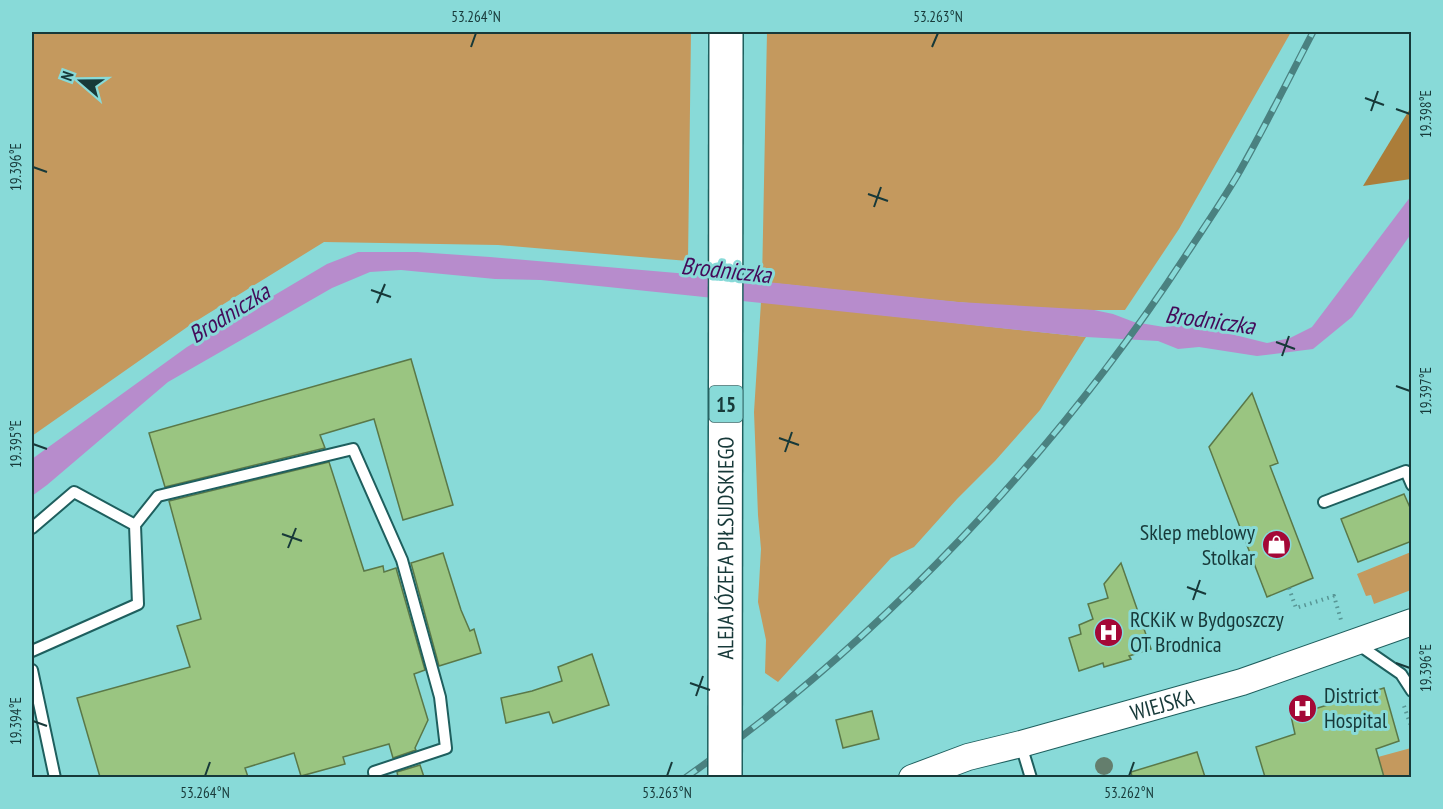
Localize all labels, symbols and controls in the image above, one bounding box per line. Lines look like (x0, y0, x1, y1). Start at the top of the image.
text: 53.264°N (451, 7, 501, 26)
text: 53.263°N (913, 7, 963, 26)
north arrow (51, 51, 111, 111)
text: N (56, 68, 78, 83)
text: 19.398°E (1416, 90, 1435, 138)
text: 19.396°E (6, 143, 25, 191)
water label: Brodniczka (680, 250, 774, 290)
water label: Brodniczka (183, 275, 277, 350)
water label: Brodniczka (1163, 298, 1258, 342)
text: 19.397°E (1416, 367, 1435, 415)
road number: 15 (710, 386, 742, 422)
text: 19.395°E (6, 420, 25, 468)
street label: ALEJA JÓZEFA PIŁSUDSKIEGO (711, 437, 739, 659)
place label: Sklep meblowy Stolkar (1140, 518, 1256, 571)
shop icon: Sklep meblowy Stolkar (1260, 529, 1292, 561)
place label: RCKiK w Bydgoszczy OT Brodnica (1130, 605, 1284, 658)
hospital icon: RCKiK w Bydgoszczy OT Brodnica (1093, 616, 1125, 648)
text: 19.396°E (1416, 644, 1435, 692)
place label: District Hospital (1324, 681, 1388, 734)
street label: WIEJSKA (1127, 682, 1198, 727)
hospital icon: District Hospital (1287, 692, 1319, 724)
text: 19.394°E (6, 697, 25, 745)
text: 53.264°N (180, 783, 230, 802)
text: 53.263°N (642, 783, 692, 802)
text: 53.262°N (1104, 783, 1154, 802)

